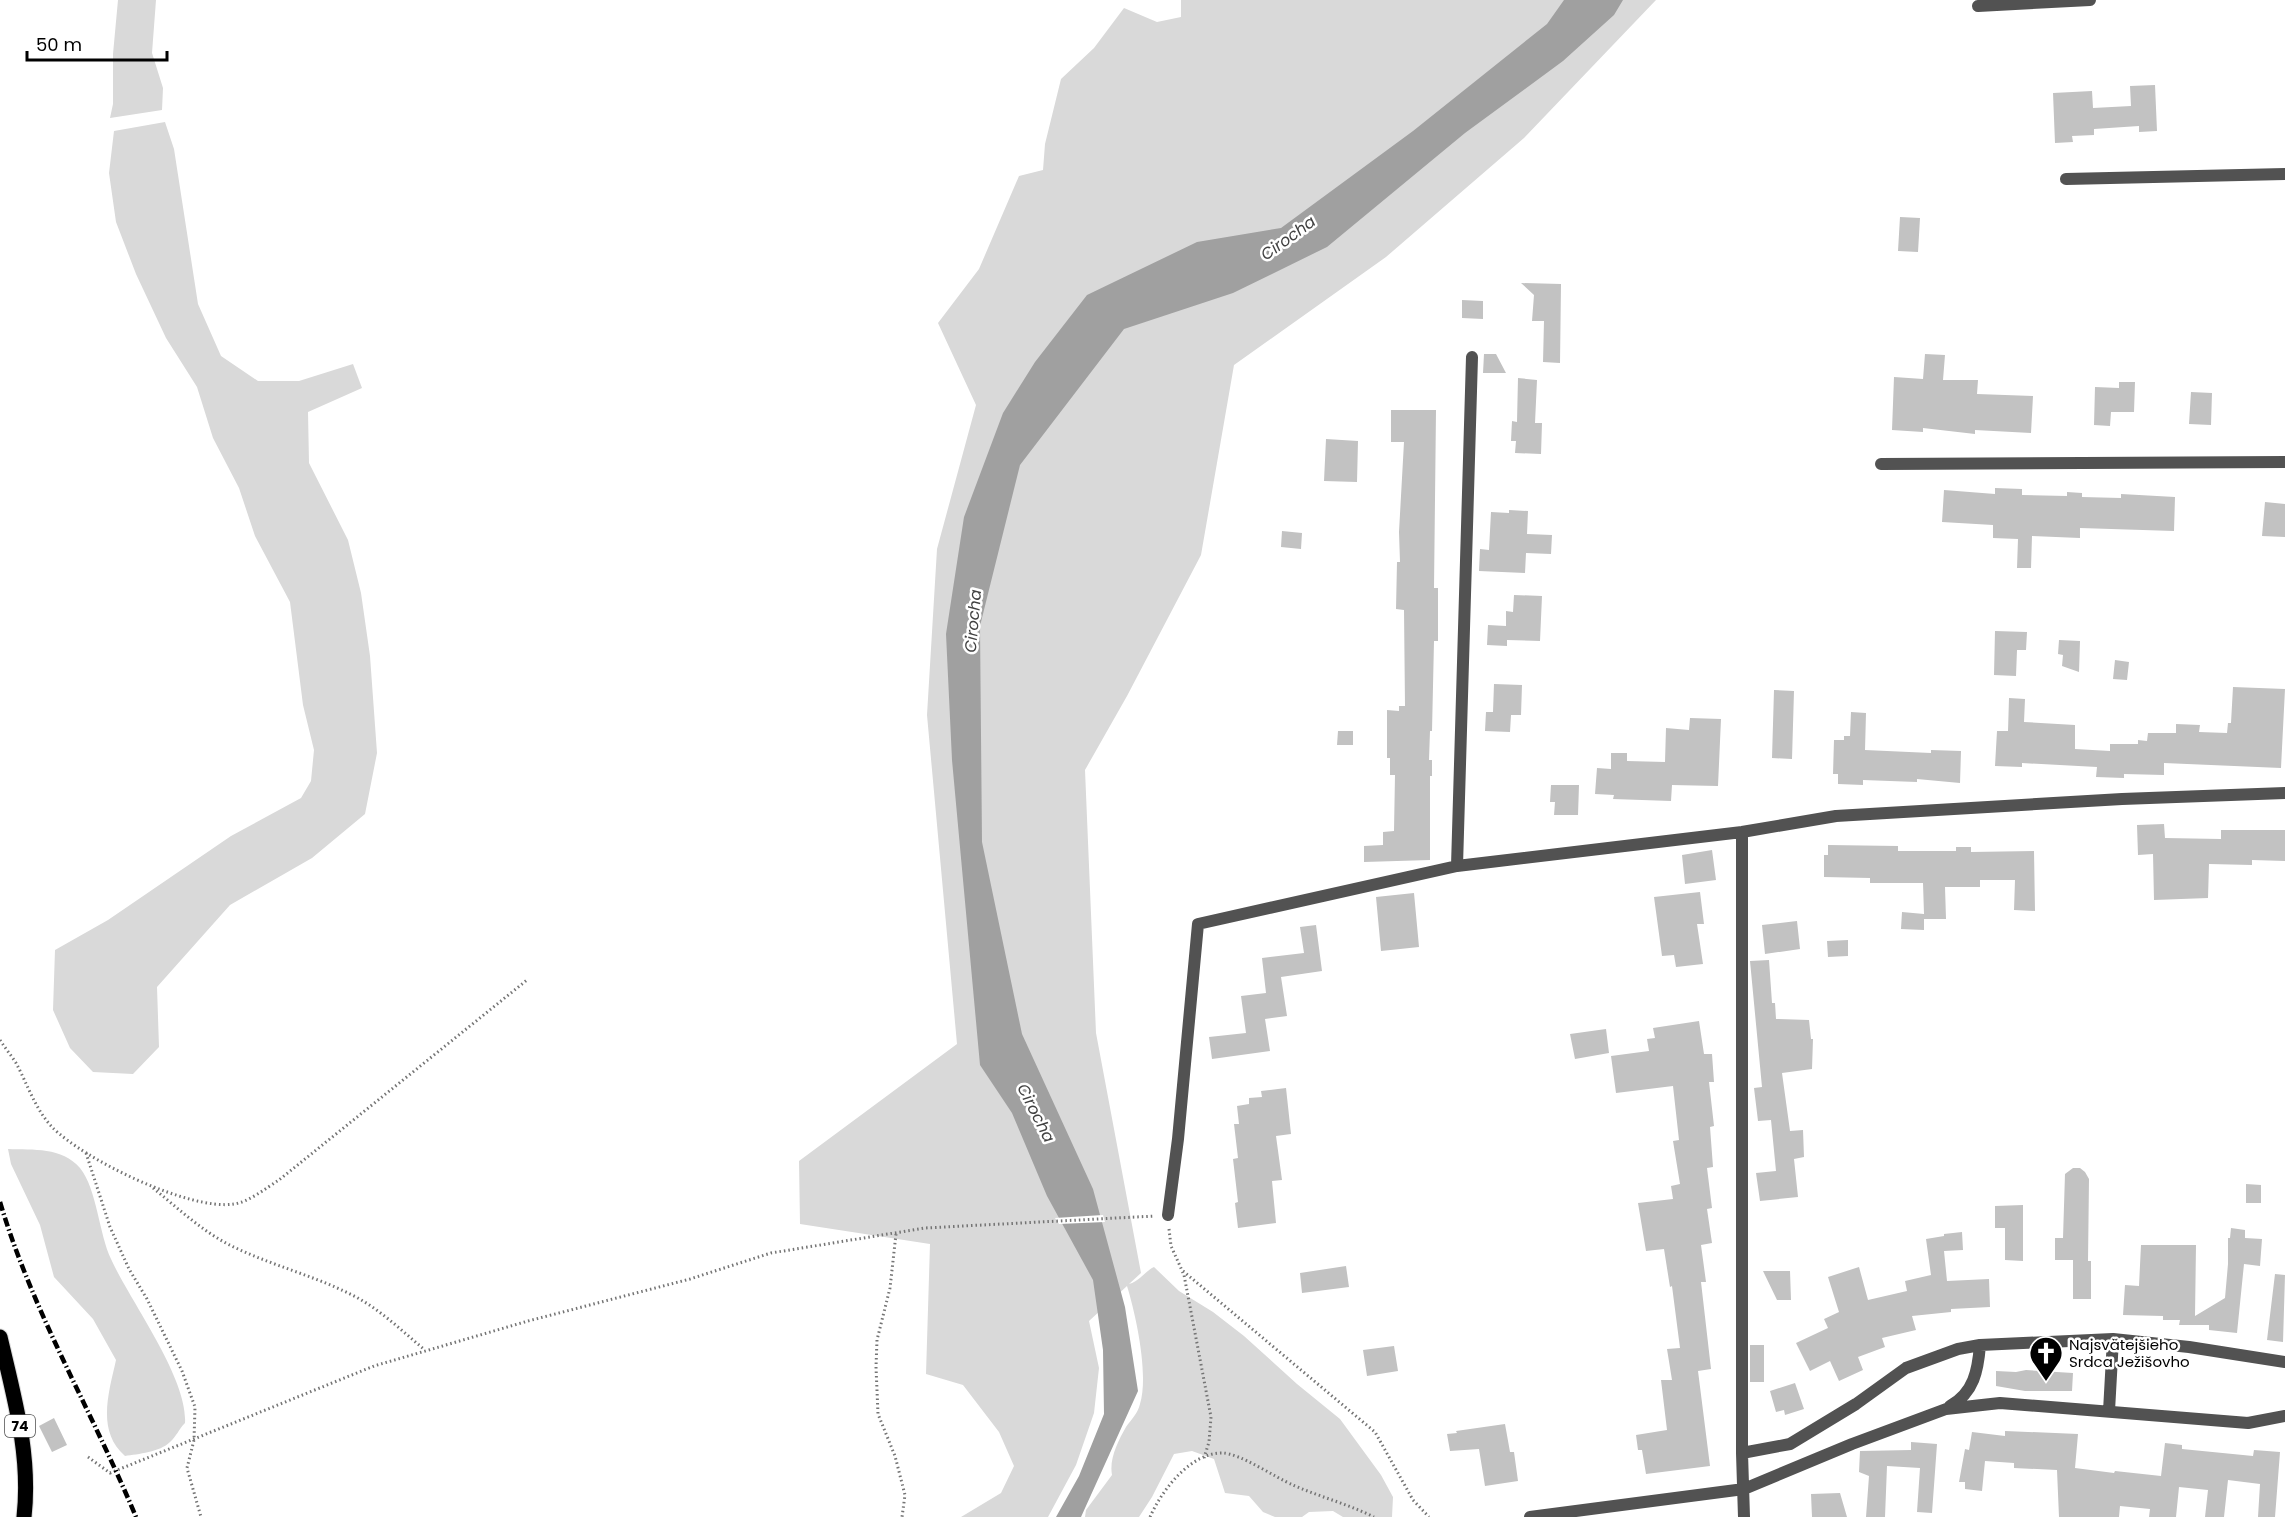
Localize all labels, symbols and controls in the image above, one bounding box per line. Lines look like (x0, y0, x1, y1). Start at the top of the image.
scale bar (27, 24, 166, 62)
text: 50 m (36, 32, 82, 57)
water label: Cirocha (1256, 210, 1320, 266)
water label: Cirocha (959, 588, 987, 654)
water label: Cirocha (1011, 1080, 1061, 1147)
place label: Najsvätejšieho Srdca Ježišovho (2069, 1334, 2190, 1372)
church icon: Najsvätejšieho Srdca Ježišovho (2028, 1335, 2064, 1382)
road number: 74 (5, 1415, 35, 1437)

